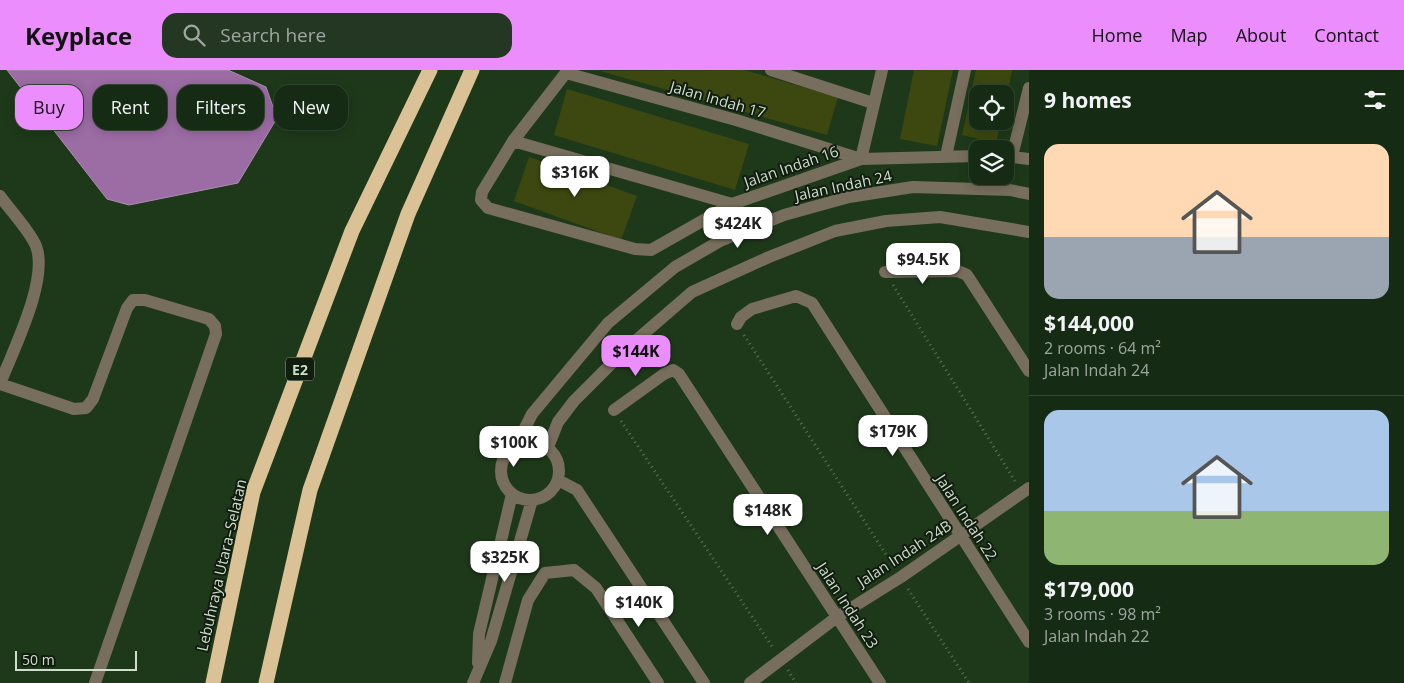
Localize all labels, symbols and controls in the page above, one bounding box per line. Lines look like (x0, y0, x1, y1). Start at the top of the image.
search box (162, 13, 512, 58)
text: Keyplace (25, 19, 132, 52)
icon: search (180, 21, 208, 49)
text: Search here (220, 22, 326, 48)
text: Home (1092, 23, 1142, 47)
text: Map (1170, 23, 1208, 47)
text: About (1236, 23, 1286, 47)
text: Contact (1314, 23, 1379, 47)
street label: Jalan Indah 17 (666, 75, 768, 122)
chip: Buy (15, 85, 83, 130)
chip: Rent (93, 85, 167, 130)
chip: Filters (177, 85, 264, 130)
chip: New (274, 85, 348, 130)
map controls (969, 85, 1014, 185)
button: locate (969, 85, 1014, 130)
text: 9 homes (1044, 86, 1132, 114)
icon: filters (1361, 86, 1389, 114)
street label: Jalan Indah 16 (739, 140, 841, 192)
button: layers (969, 140, 1014, 185)
pin: $316K (540, 156, 610, 198)
text: $316K (551, 161, 599, 183)
street label: Jalan Indah 24 (791, 165, 894, 205)
icon: home (1172, 177, 1262, 267)
pin: $424K (703, 206, 773, 249)
text: $424K (714, 212, 762, 234)
pin: $94.5K (882, 242, 964, 285)
text: $94.5K (897, 248, 949, 270)
text: $144,000 (1044, 309, 1134, 337)
pin: $144K (601, 334, 671, 377)
text: 2 rooms · 64 m² (1044, 337, 1161, 359)
text: $144K (612, 340, 660, 362)
road number: E2 (286, 358, 314, 380)
text: Jalan Indah 24 (1044, 359, 1149, 381)
pin: $179K (858, 414, 928, 457)
text: $179K (869, 420, 917, 442)
pin: $100K (479, 426, 549, 468)
text: $100K (490, 431, 538, 453)
icon: home (1172, 442, 1262, 532)
street label: Jalan Indah 22 (931, 468, 1002, 564)
street label: Lebuhraya Utara–Selatan (191, 477, 251, 653)
pin: $148K (733, 494, 803, 536)
text: $148K (744, 499, 792, 521)
street label: Jalan Indah 24B (851, 515, 955, 592)
pin: $325K (470, 540, 540, 583)
text: $325K (481, 546, 529, 568)
street label: Jalan Indah 23 (812, 556, 883, 652)
text: $179,000 (1044, 575, 1134, 603)
pin: $140K (604, 586, 674, 628)
text: $140K (615, 591, 663, 613)
text: 3 rooms · 98 m² (1044, 603, 1161, 625)
text: Jalan Indah 22 (1044, 625, 1149, 647)
scale bar (15, 648, 138, 671)
text: 50 m (22, 650, 55, 669)

